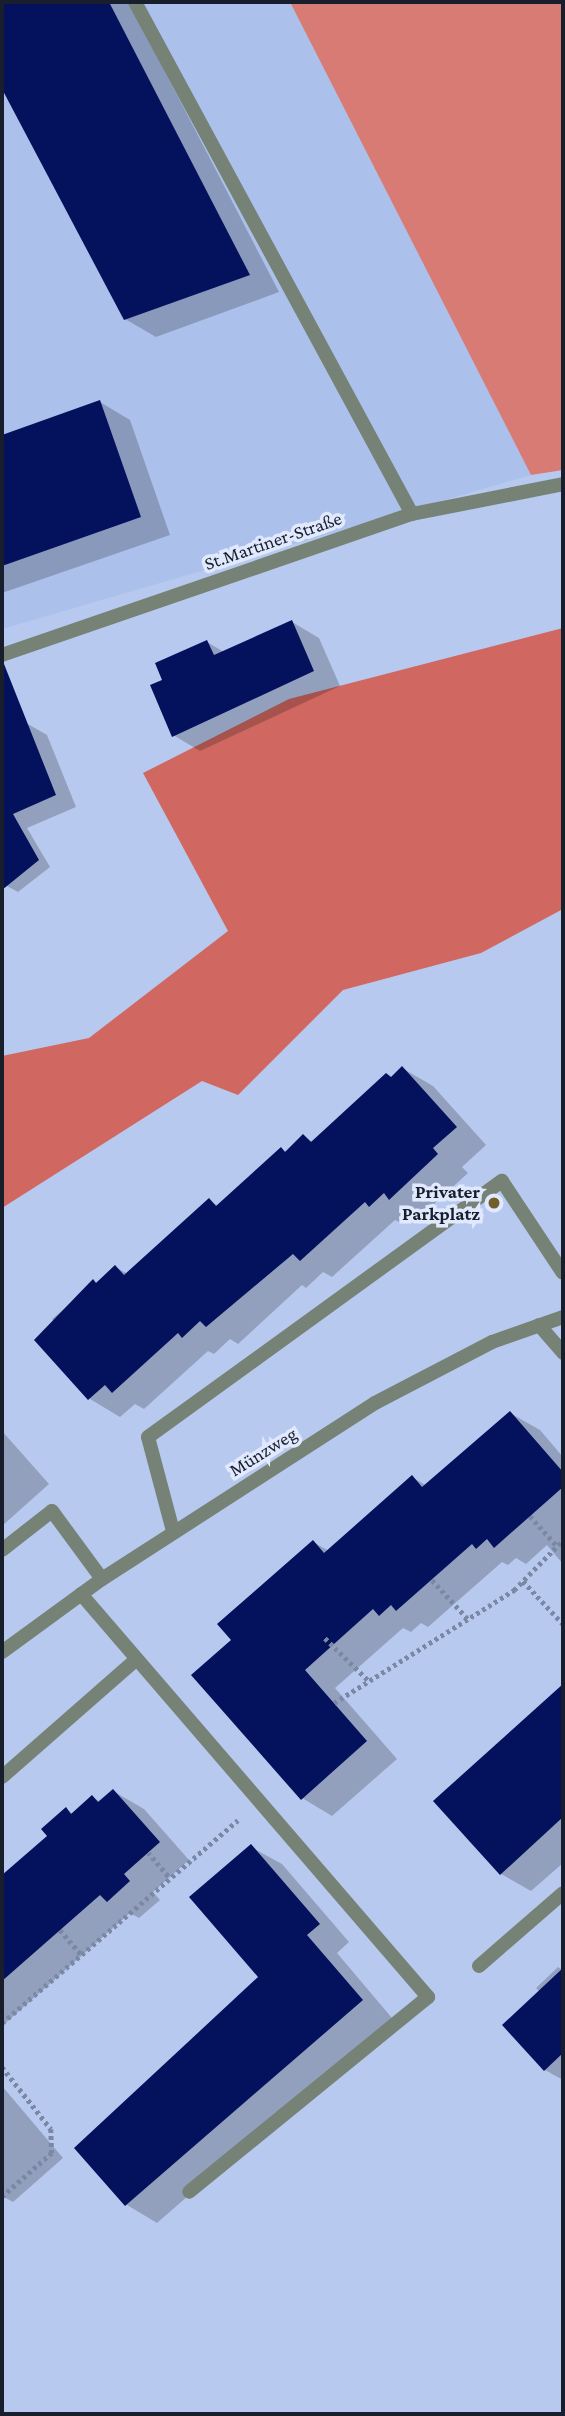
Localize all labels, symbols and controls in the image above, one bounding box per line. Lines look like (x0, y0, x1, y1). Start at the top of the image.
street label: St.Martiner-Straße (201, 507, 345, 575)
place label: Privater Parkplatz (402, 1181, 480, 1225)
marker: Privater Parkplatz (486, 1195, 502, 1211)
street label: Münzweg (225, 1422, 301, 1482)

